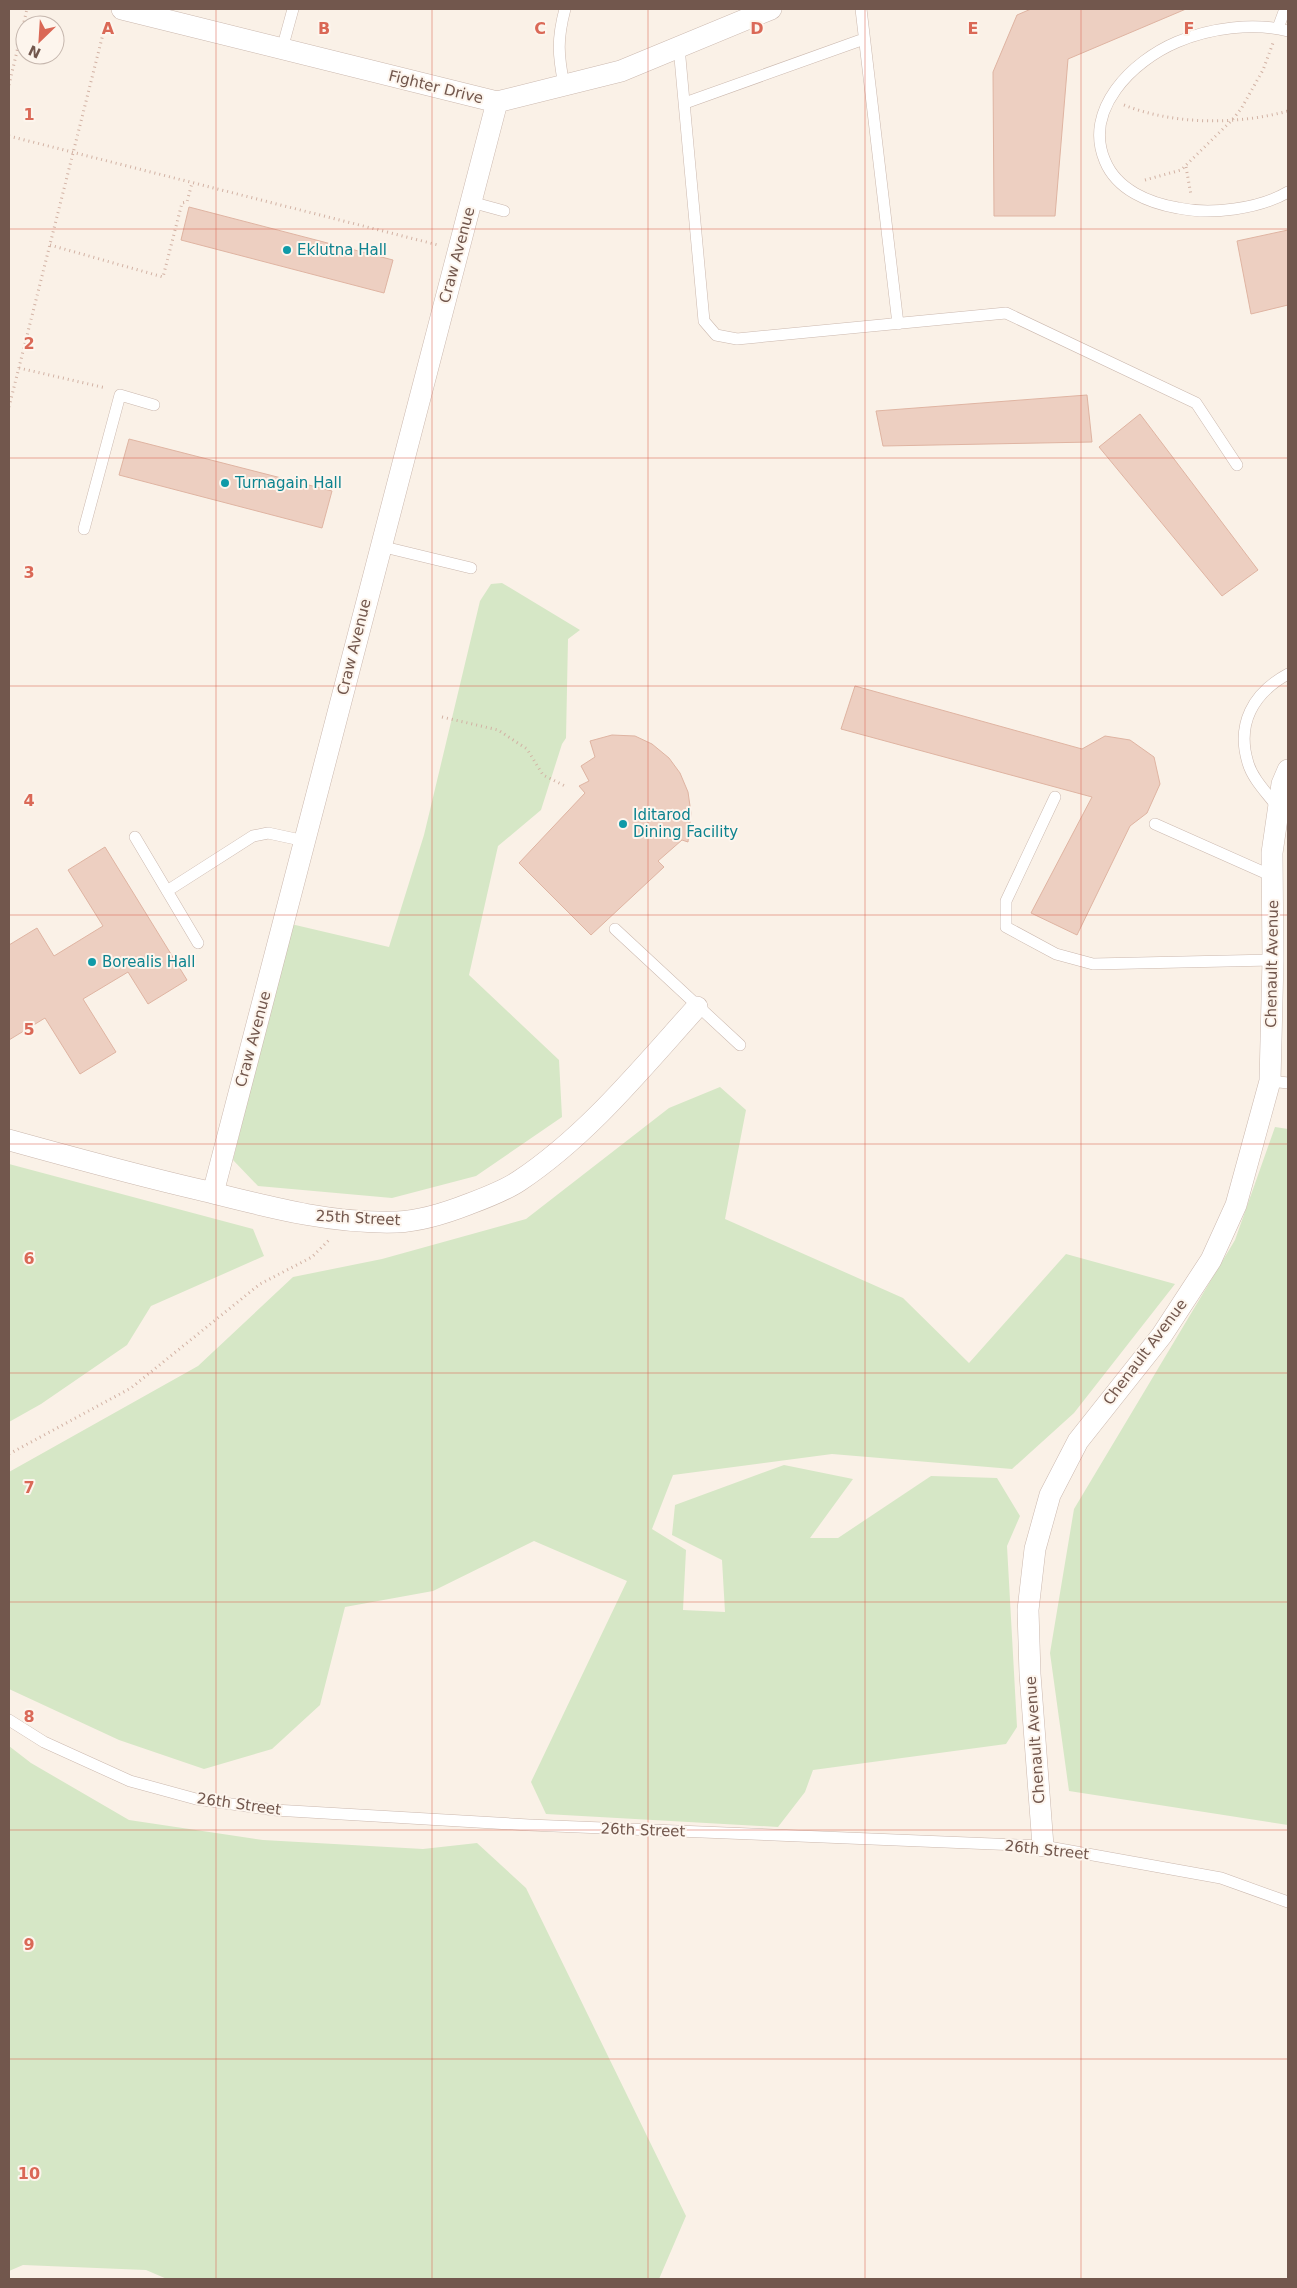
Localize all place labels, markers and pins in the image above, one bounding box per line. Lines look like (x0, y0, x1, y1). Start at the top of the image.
place label: Eklutna Hall (297, 241, 387, 259)
marker: Eklutna Hall (281, 244, 293, 256)
place label: Turnagain Hall (234, 474, 342, 492)
marker: Turnagain Hall (219, 477, 231, 489)
place label: Iditarod Dining Facility (633, 806, 738, 841)
marker: Iditarod Dining Facility (617, 818, 629, 830)
place label: Borealis Hall (102, 953, 195, 971)
marker: Borealis Hall (86, 956, 98, 968)

